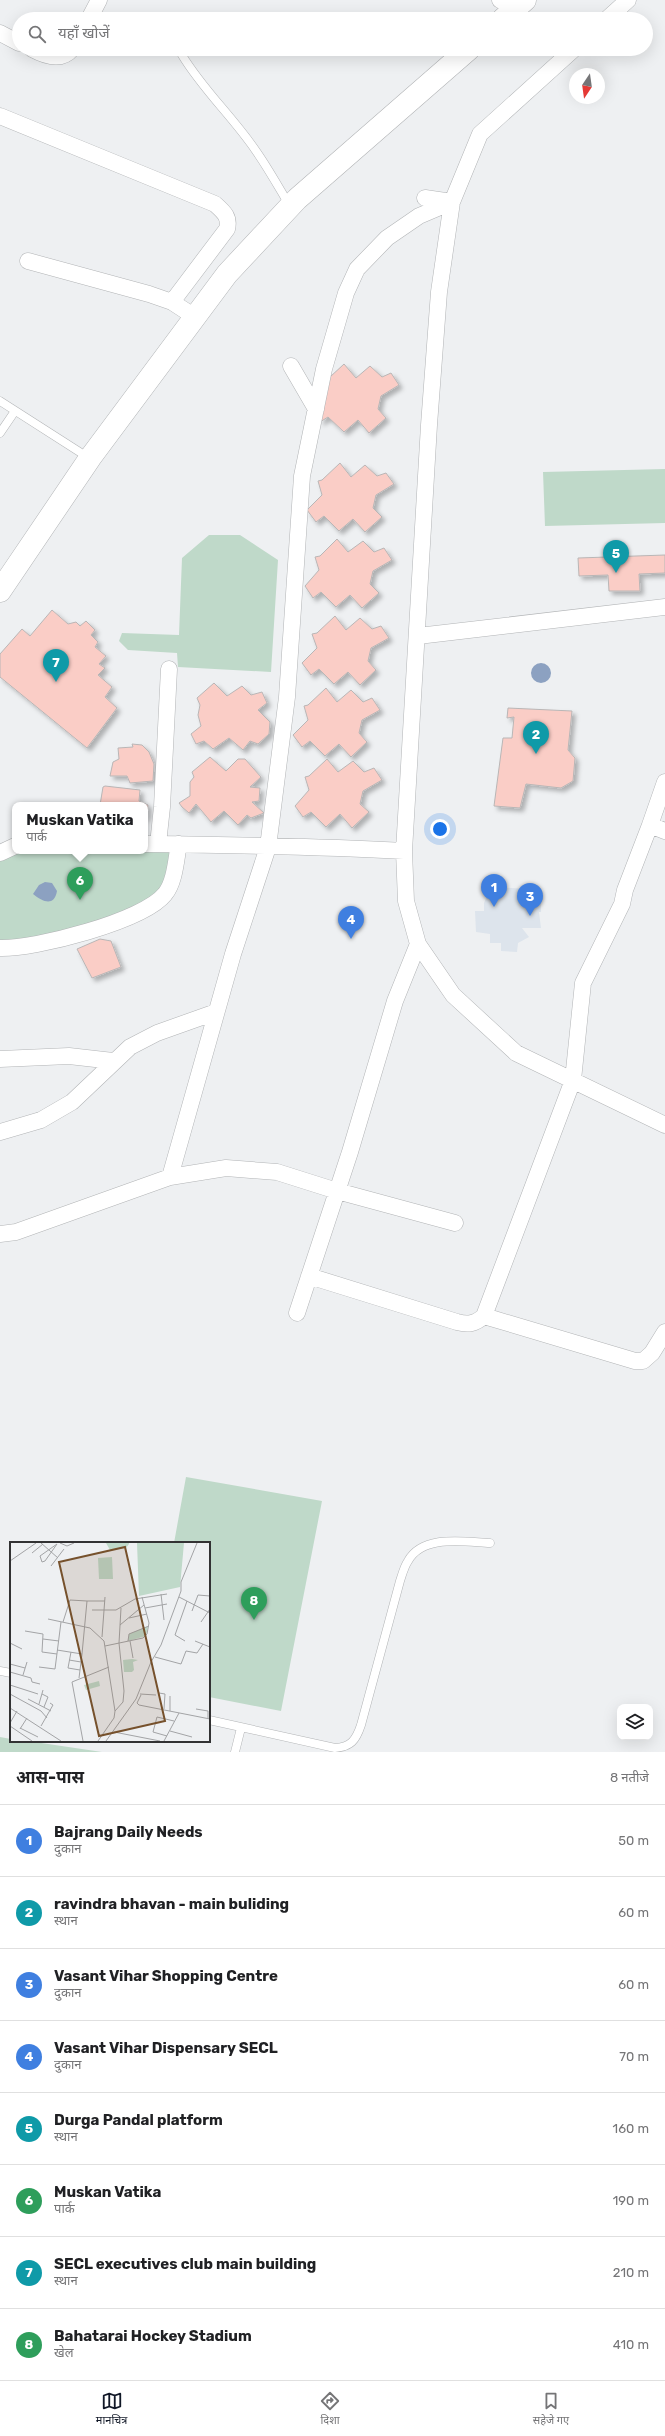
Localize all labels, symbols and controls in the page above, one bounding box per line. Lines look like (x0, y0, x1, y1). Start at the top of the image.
search box (12, 12, 653, 56)
icon: search (26, 23, 48, 45)
text: यहाँ खोजें (58, 24, 110, 42)
north arrow (569, 68, 605, 104)
pin: 5 (603, 540, 629, 573)
pin: 7 (43, 649, 69, 682)
pin: 2 (523, 721, 549, 754)
popup (12, 802, 148, 854)
text: Muskan Vatika (26, 811, 134, 829)
your location (430, 819, 450, 839)
text: पार्क (26, 829, 47, 844)
pin: 6 (67, 867, 93, 900)
pin: 1 (481, 874, 507, 907)
pin: 3 (517, 883, 543, 916)
pin: 4 (338, 906, 364, 939)
inset map (10, 1542, 210, 1742)
pin: 8 (241, 1587, 267, 1620)
map controls (617, 1704, 653, 1740)
button: layers (617, 1704, 653, 1740)
text: आस-पास (16, 1767, 84, 1787)
text: 8 नतीजे (610, 1770, 649, 1785)
text: Bajrang Daily Needs (54, 1823, 203, 1841)
text: 1 (26, 1833, 32, 1848)
text: 50 m (618, 1833, 649, 1848)
text: दुकान (54, 1841, 81, 1856)
text: ravindra bhavan - main buliding (54, 1895, 289, 1913)
text: 2 (25, 1905, 33, 1920)
text: 60 m (618, 1905, 649, 1920)
text: स्थान (54, 1913, 78, 1928)
text: Vasant Vihar Shopping Centre (54, 1967, 278, 1985)
text: 3 (25, 1977, 33, 1992)
text: 60 m (618, 1977, 649, 1992)
text: दुकान (54, 1985, 81, 2000)
text: Vasant Vihar Dispensary SECL (54, 2039, 278, 2057)
text: 4 (25, 2049, 33, 2064)
text: 70 m (619, 2049, 649, 2064)
text: दुकान (54, 2057, 81, 2072)
text: Durga Pandal platform (54, 2111, 223, 2129)
text: 5 (25, 2121, 33, 2136)
text: 160 m (613, 2121, 649, 2136)
text: स्थान (54, 2129, 78, 2144)
text: Muskan Vatika (54, 2183, 161, 2201)
text: 6 (25, 2193, 33, 2208)
text: 190 m (613, 2193, 649, 2208)
text: पार्क (54, 2201, 75, 2216)
text: SECL executives club main building (54, 2255, 316, 2273)
text: 7 (25, 2265, 33, 2280)
text: 210 m (613, 2265, 649, 2280)
text: स्थान (54, 2273, 78, 2288)
text: Bahatarai Hockey Stadium (54, 2327, 252, 2345)
text: 8 (25, 2337, 33, 2352)
text: 410 m (613, 2337, 649, 2352)
text: खेल (54, 2345, 73, 2360)
tab: मानचित्र (96, 2390, 127, 2428)
tab: दिशा (319, 2390, 341, 2428)
tab: सहेजे गए (533, 2390, 569, 2428)

